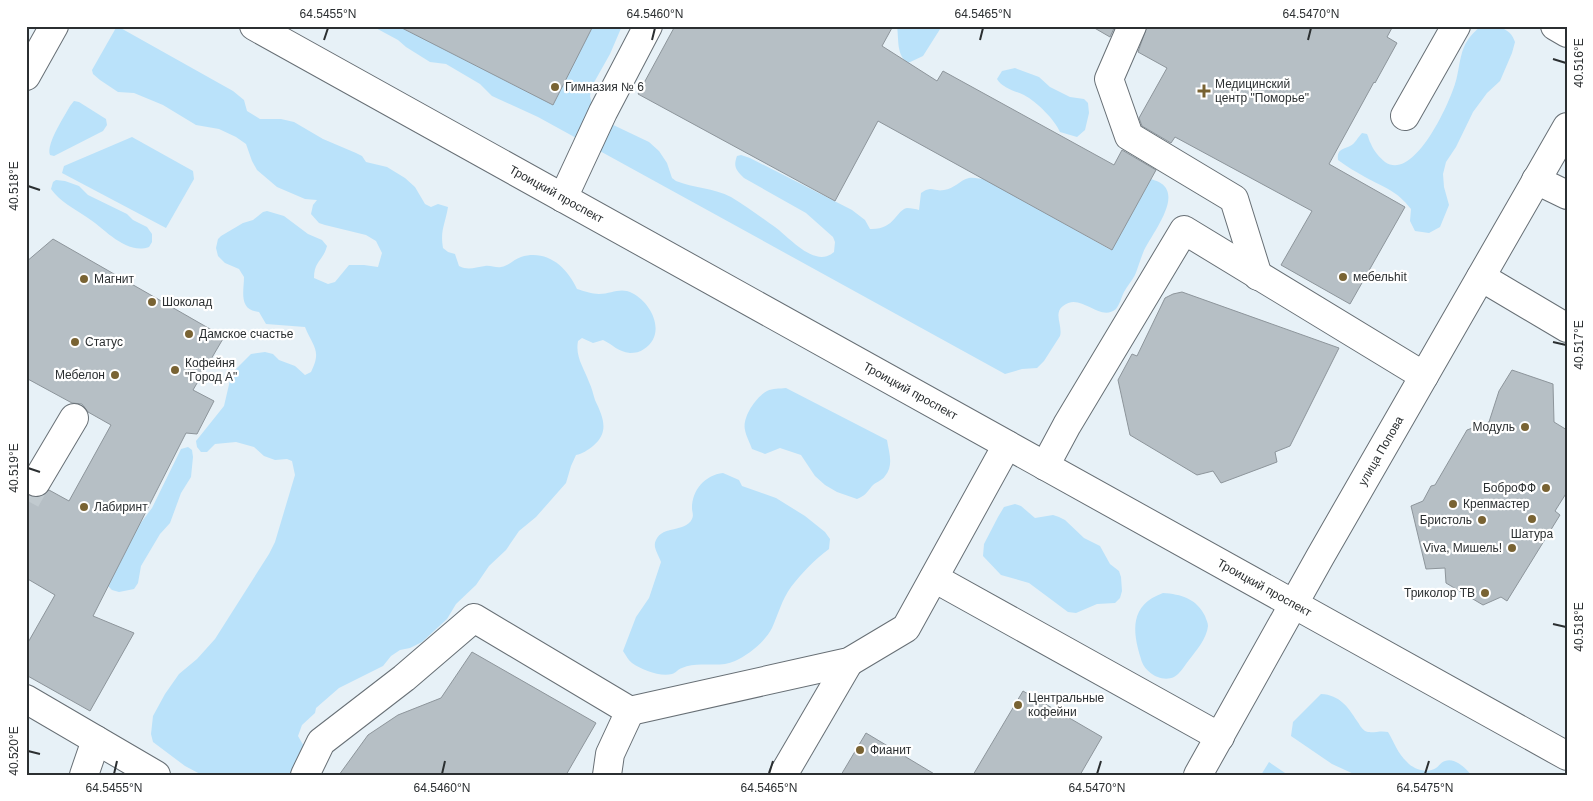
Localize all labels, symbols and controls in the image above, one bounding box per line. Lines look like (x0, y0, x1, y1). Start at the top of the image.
text: 64.5455°N (300, 7, 356, 21)
text: 64.5460°N (627, 7, 683, 21)
text: 64.5465°N (955, 7, 1011, 21)
text: 64.5470°N (1283, 7, 1339, 21)
text: 40.516°E (1572, 38, 1586, 88)
place label: Медицинский центр "Поморье" (1215, 77, 1309, 105)
place label: Гимназия № 6 (565, 80, 644, 94)
marker: Гимназия № 6 (549, 81, 561, 93)
marker: Медицинский центр "Поморье" (1197, 84, 1211, 98)
text: 40.518°E (7, 161, 21, 211)
street label: Троицкий проспект (507, 162, 606, 226)
place label: мебельhit (1353, 270, 1407, 284)
marker: мебельhit (1337, 271, 1349, 283)
place label: Магнит (94, 272, 135, 286)
marker: Магнит (78, 273, 90, 285)
place label: Шоколад (162, 295, 212, 309)
marker: Шоколад (146, 296, 158, 308)
text: 40.517°E (1572, 320, 1586, 370)
place label: Дамское счастье (199, 327, 294, 341)
marker: Дамское счастье (183, 328, 195, 340)
place label: Статус (85, 335, 123, 349)
marker: Статус (69, 336, 81, 348)
place label: Кофейня "Город А" (185, 356, 237, 384)
street label: Троицкий проспект (861, 359, 960, 423)
marker: Кофейня "Город А" (169, 364, 181, 376)
place label: Мебелон (55, 368, 105, 382)
marker: Мебелон (109, 369, 121, 381)
street label: улица Попова (1355, 414, 1406, 488)
place label: Модуль (1472, 420, 1515, 434)
marker: Модуль (1519, 421, 1531, 433)
text: 40.519°E (7, 443, 21, 493)
place label: БоброФФ (1483, 481, 1536, 495)
marker: БоброФФ (1540, 482, 1552, 494)
place label: Крепмастер (1463, 497, 1530, 511)
marker: Крепмастер (1447, 498, 1459, 510)
place label: Лабиринт (94, 500, 148, 514)
marker: Лабиринт (78, 501, 90, 513)
place label: Бристоль (1420, 513, 1472, 527)
marker: Шатура (1526, 513, 1538, 525)
marker: Бристоль (1476, 514, 1488, 526)
place label: Шатура (1511, 527, 1553, 541)
place label: Viva, Мишель! (1423, 541, 1502, 555)
marker: Viva, Мишель! (1506, 542, 1518, 554)
street label: Троицкий проспект (1215, 556, 1314, 620)
place label: Триколор ТВ (1404, 586, 1475, 600)
marker: Триколор ТВ (1479, 587, 1491, 599)
text: 40.518°E (1572, 602, 1586, 652)
place label: Центральные кофейни (1028, 691, 1105, 719)
marker: Центральные кофейни (1012, 699, 1024, 711)
text: 40.520°E (7, 726, 21, 776)
place label: Фианит (870, 743, 912, 757)
marker: Фианит (854, 744, 866, 756)
text: 64.5455°N (86, 781, 142, 795)
text: 64.5460°N (414, 781, 470, 795)
text: 64.5465°N (741, 781, 797, 795)
text: 64.5470°N (1069, 781, 1125, 795)
text: 64.5475°N (1397, 781, 1453, 795)

